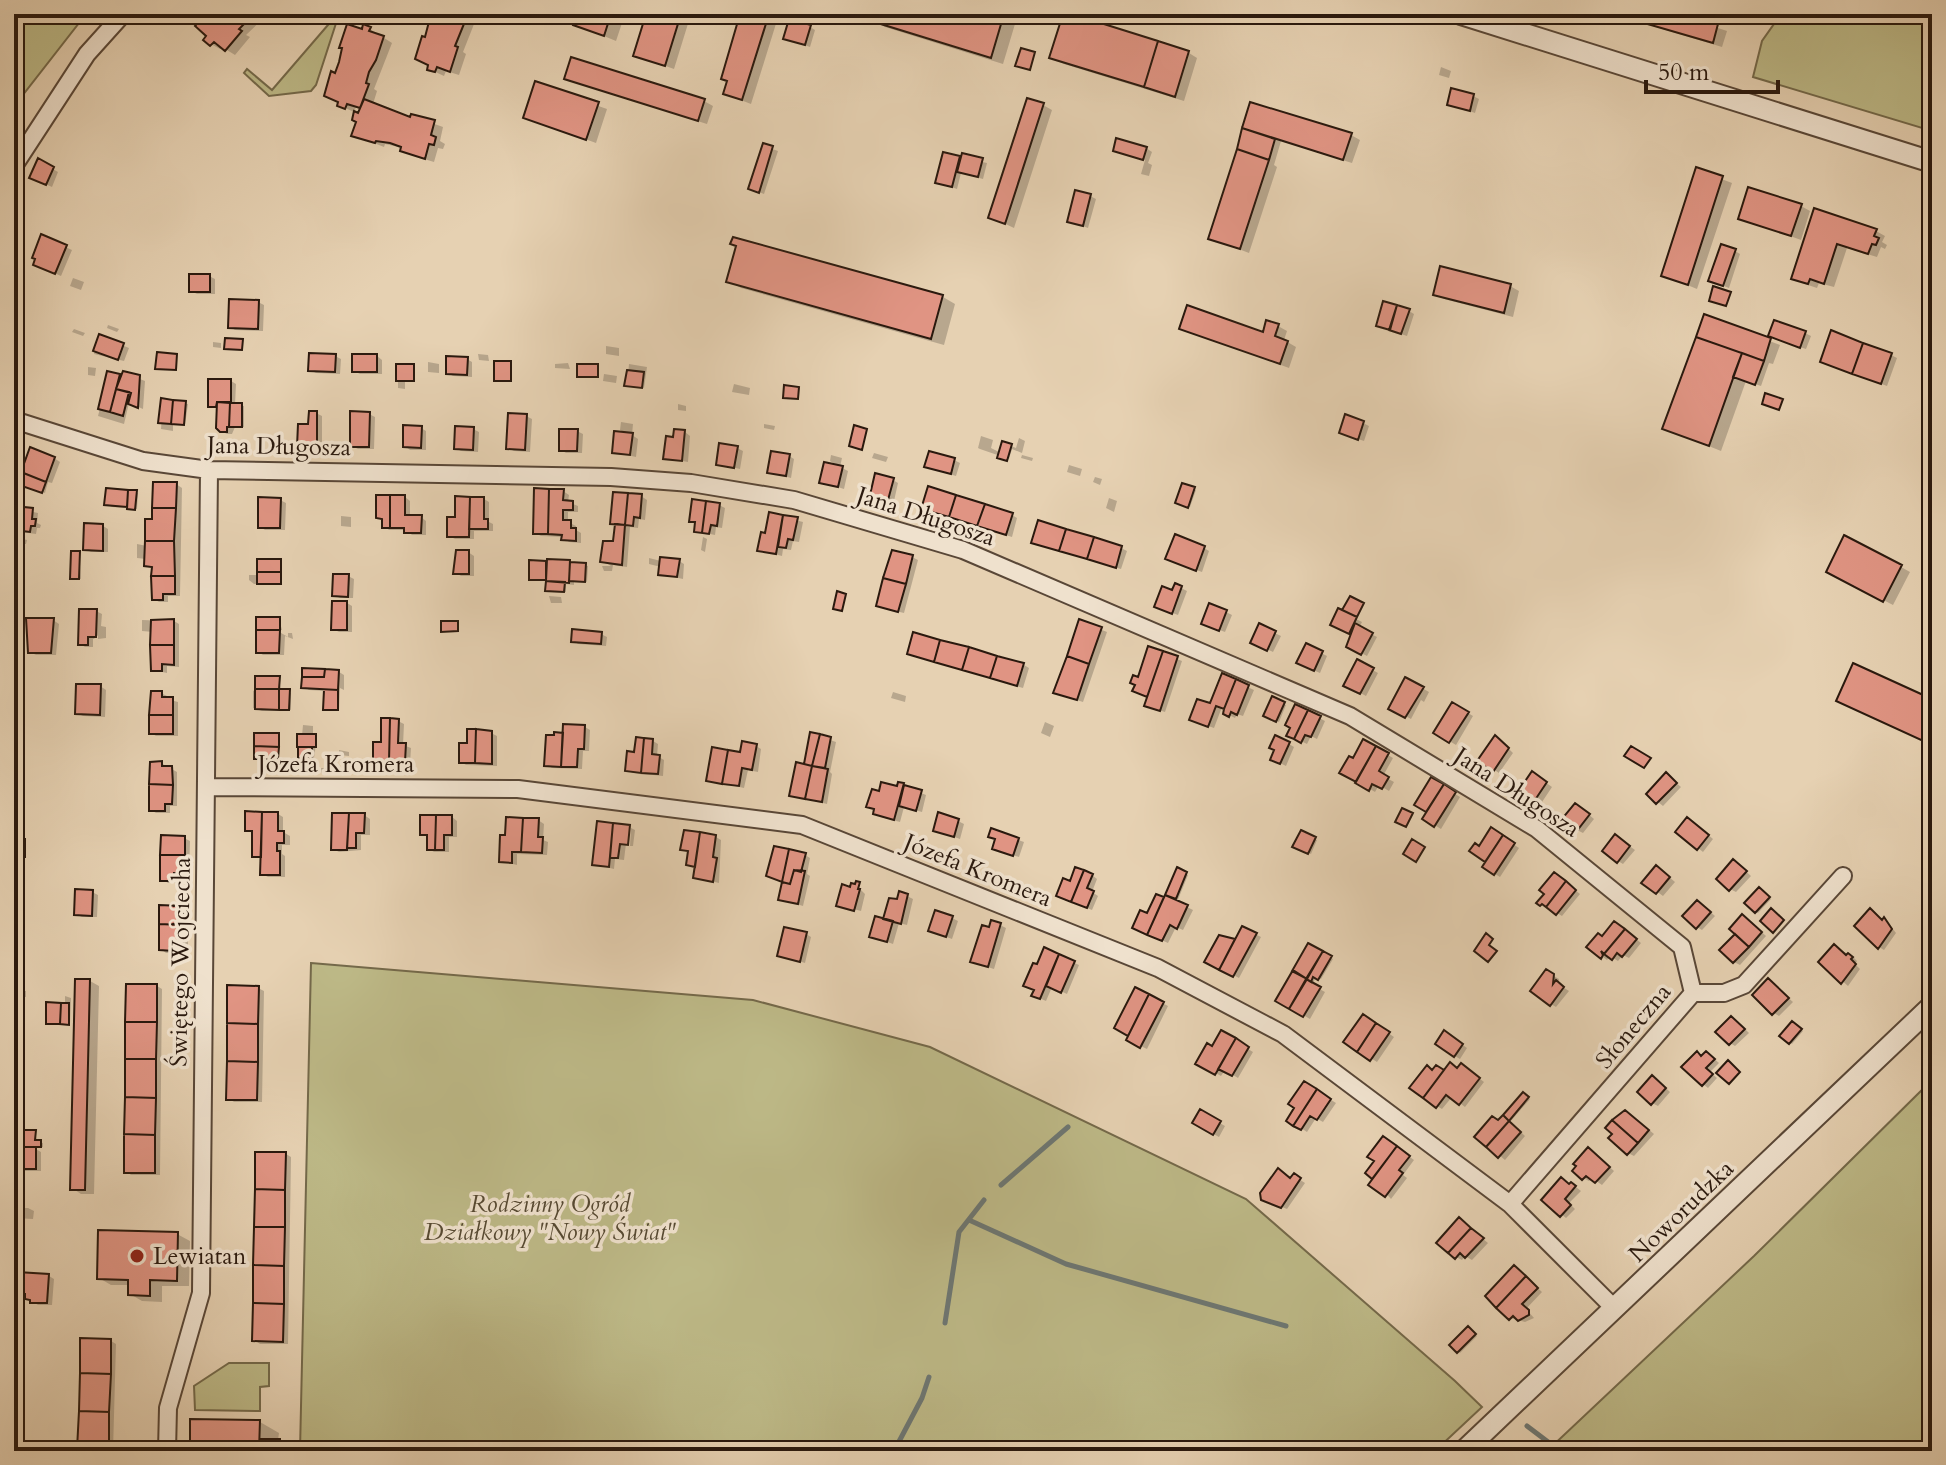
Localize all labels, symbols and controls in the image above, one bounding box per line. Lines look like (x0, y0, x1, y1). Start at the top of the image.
scale bar (1646, 44, 1778, 94)
text: 50 m (1658, 56, 1710, 89)
street label: Jana Długosza (204, 429, 352, 464)
street label: Jana Długosza (849, 478, 1000, 555)
street label: Jana Długosza (1445, 738, 1587, 846)
street label: Józefa Kromera (255, 748, 415, 781)
street label: Józefa Kromera (896, 825, 1057, 915)
street label: Świętego Wojciecha (162, 856, 199, 1067)
street label: Słoneczna (1588, 976, 1679, 1076)
street label: Noworudzka (1622, 1152, 1742, 1270)
park label: Rodzinny Ogród Działkowy "Nowy Świat" (424, 1188, 676, 1249)
place label: Lewiatan (153, 1240, 247, 1273)
marker: Lewiatan (128, 1247, 146, 1265)

